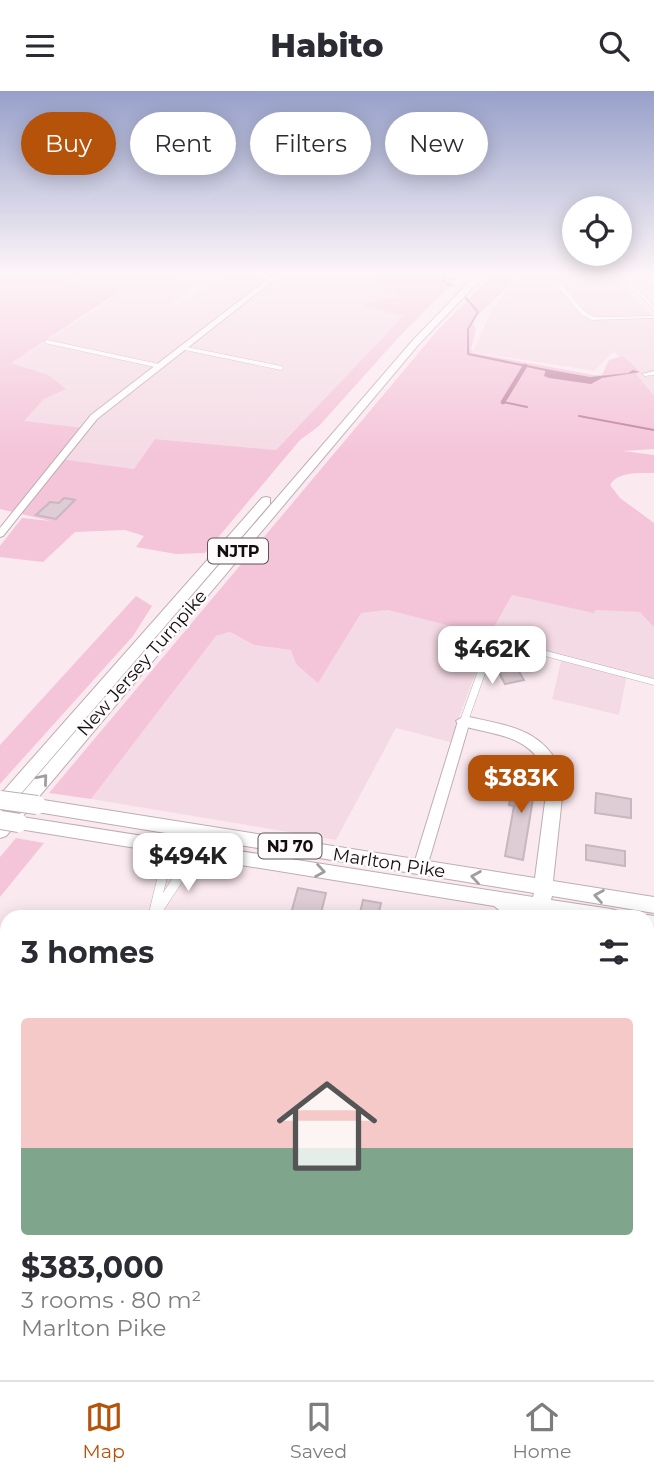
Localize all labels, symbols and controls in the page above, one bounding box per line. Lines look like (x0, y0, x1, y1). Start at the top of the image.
text: Habito (270, 26, 384, 65)
icon: menu (21, 27, 59, 65)
icon: search (595, 27, 633, 65)
chip: Buy (21, 112, 116, 175)
chip: Rent (130, 112, 236, 175)
chip: Filters (250, 112, 371, 175)
chip: New (385, 112, 488, 175)
map controls (562, 196, 632, 266)
button: locate (562, 196, 632, 266)
road number: NJTP (208, 538, 268, 563)
street label: New Jersey Turnpike (72, 585, 212, 741)
pin: $462K (443, 627, 541, 686)
text: $462K (454, 635, 530, 663)
pin: $383K (472, 755, 570, 815)
text: $383K (484, 764, 558, 792)
one-way arrow (35, 774, 48, 786)
pin: $494K (139, 833, 237, 893)
road number: NJ 70 (258, 833, 322, 859)
text: $494K (149, 842, 227, 870)
street label: Marlton Pike (331, 843, 447, 883)
one-way arrow (314, 863, 326, 878)
one-way arrow (470, 870, 482, 885)
one-way arrow (593, 889, 605, 904)
icon: filters (595, 933, 633, 971)
text: 3 homes (21, 934, 154, 971)
icon: home (264, 1063, 390, 1189)
text: $383,000 (21, 1249, 164, 1286)
text: 3 rooms · 80 m² (21, 1286, 201, 1314)
text: Marlton Pike (21, 1314, 166, 1342)
tab: Map (83, 1398, 125, 1463)
tab: Saved (290, 1398, 347, 1463)
tab: Home (512, 1398, 571, 1463)

